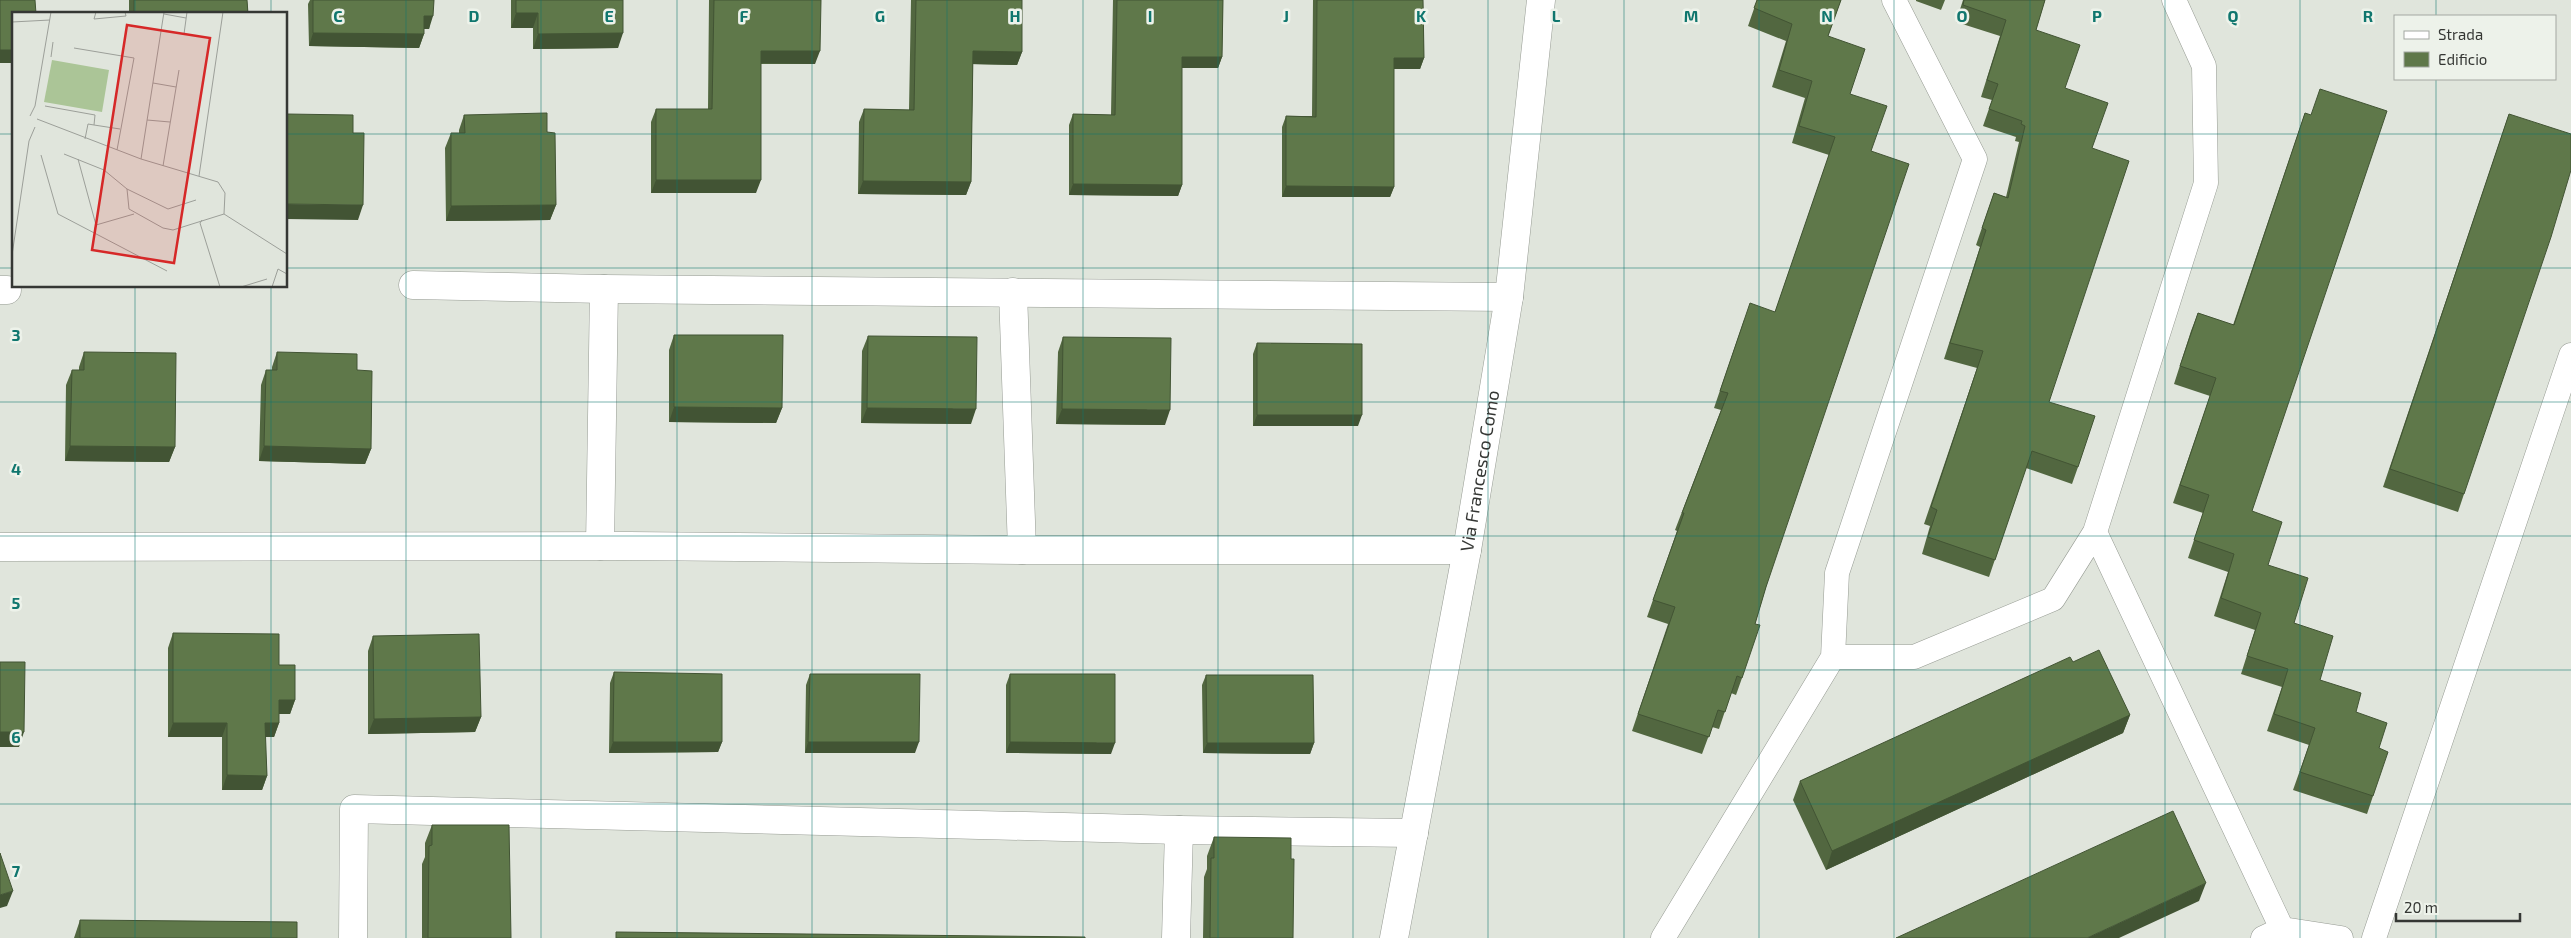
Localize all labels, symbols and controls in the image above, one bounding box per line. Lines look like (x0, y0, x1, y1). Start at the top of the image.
text: C (333, 6, 343, 25)
text: D (469, 6, 480, 25)
text: E (604, 6, 614, 25)
text: F (740, 6, 749, 25)
text: G (875, 6, 885, 25)
text: H (1009, 6, 1021, 25)
text: I (1148, 6, 1152, 25)
text: J (1283, 6, 1289, 25)
text: K (1416, 6, 1427, 25)
text: L (1552, 6, 1561, 25)
text: M (1684, 6, 1698, 25)
text: N (1821, 6, 1833, 25)
text: O (1956, 6, 1968, 25)
text: P (2092, 6, 2102, 25)
text: Q (2227, 6, 2239, 26)
text: R (2363, 6, 2373, 25)
inset map (12, 12, 288, 288)
legend (2394, 15, 2556, 80)
text: Strada (2438, 25, 2483, 43)
text: Edificio (2438, 50, 2487, 68)
text: 3 (11, 325, 21, 344)
street label: Via Francesco Como (1455, 388, 1503, 553)
text: 4 (11, 459, 21, 478)
text: 5 (12, 593, 21, 612)
text: 6 (11, 727, 21, 746)
text: 7 (12, 861, 21, 880)
scale bar (2396, 890, 2520, 922)
text: 20 m (2404, 898, 2438, 916)

